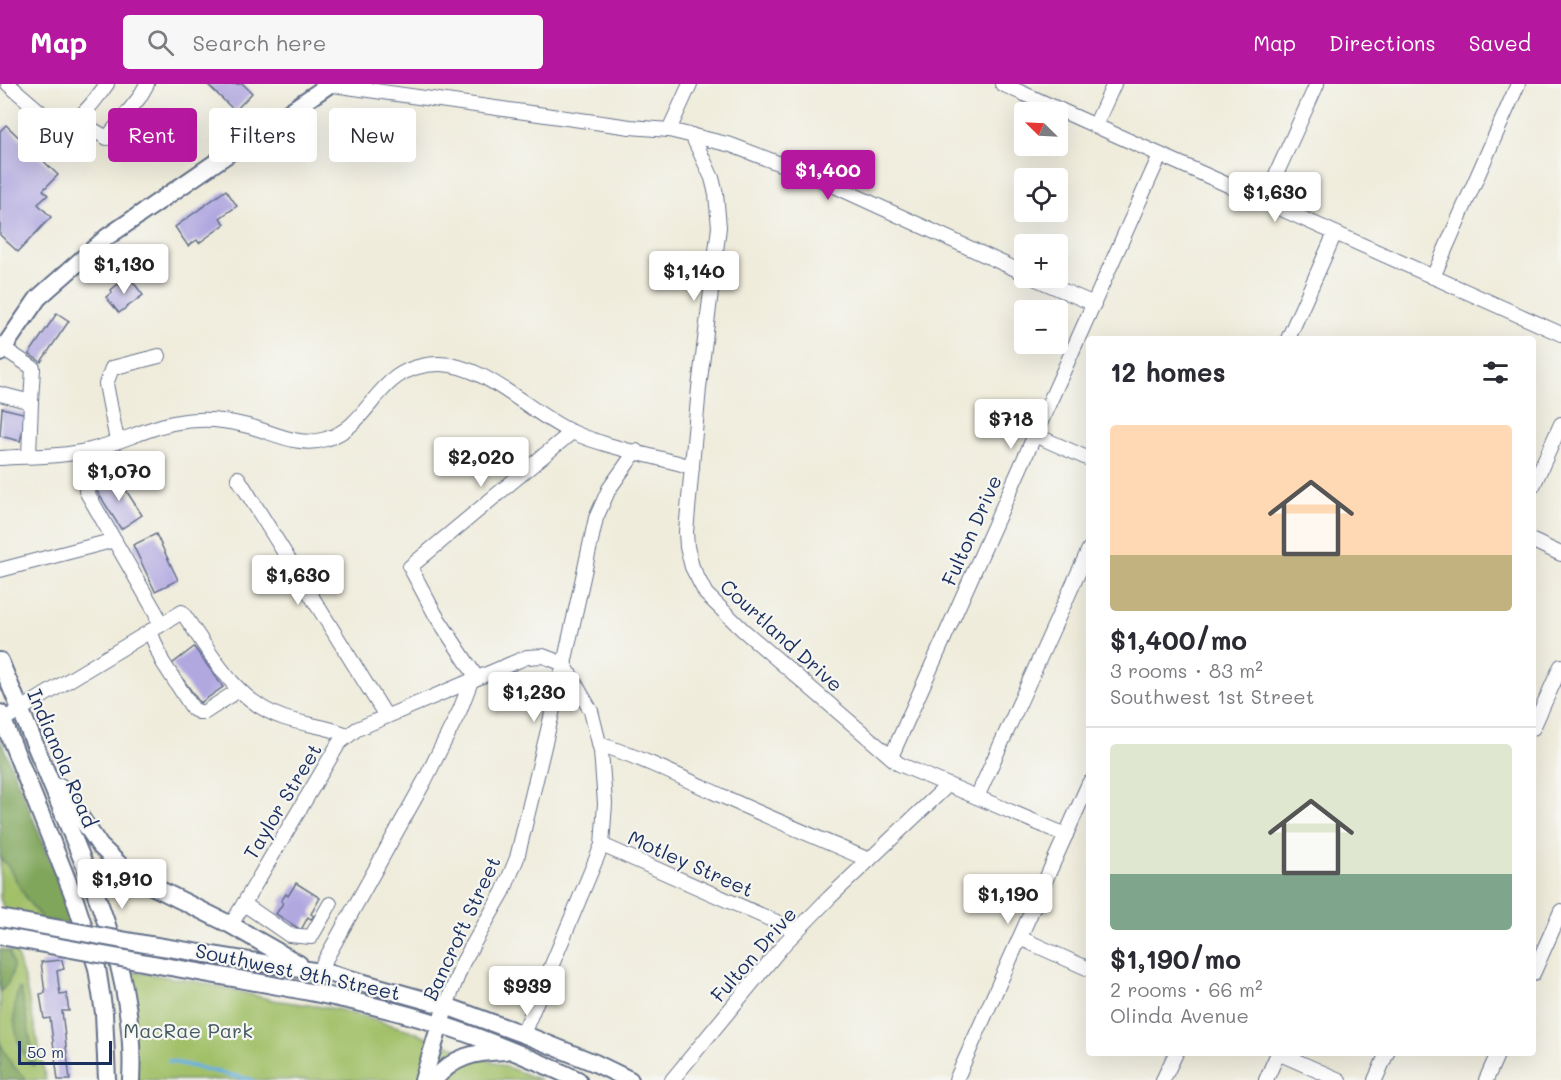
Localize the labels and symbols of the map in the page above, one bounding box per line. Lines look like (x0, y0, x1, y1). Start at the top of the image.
north arrow (1014, 102, 1068, 156)
pin: $1,400 (779, 150, 877, 201)
pin: $1,630 (1226, 172, 1324, 223)
pin: $1,130 (75, 244, 173, 295)
pin: $1,140 (645, 251, 743, 302)
pin: $718 (975, 399, 1047, 450)
pin: $2,020 (432, 437, 530, 488)
pin: $1,070 (70, 451, 168, 502)
street label: Fulton Drive (935, 471, 1007, 589)
pin: $1,630 (249, 555, 347, 606)
street label: Courtland Drive (715, 573, 849, 697)
pin: $1,230 (485, 672, 583, 723)
street label: Indianola Road (22, 685, 104, 831)
street label: Taylor Street (237, 738, 327, 864)
street label: Motley Street (624, 824, 758, 902)
street label: Bancroft Street (416, 852, 506, 1004)
pin: $1,910 (73, 859, 171, 910)
pin: $1,190 (959, 874, 1057, 925)
street label: Fulton Drive (704, 901, 802, 1007)
street label: Southwest 9th Street (193, 937, 403, 1005)
pin: $939 (491, 966, 563, 1017)
park label: MacRae Park (123, 1017, 253, 1043)
scale bar (18, 1038, 112, 1066)

